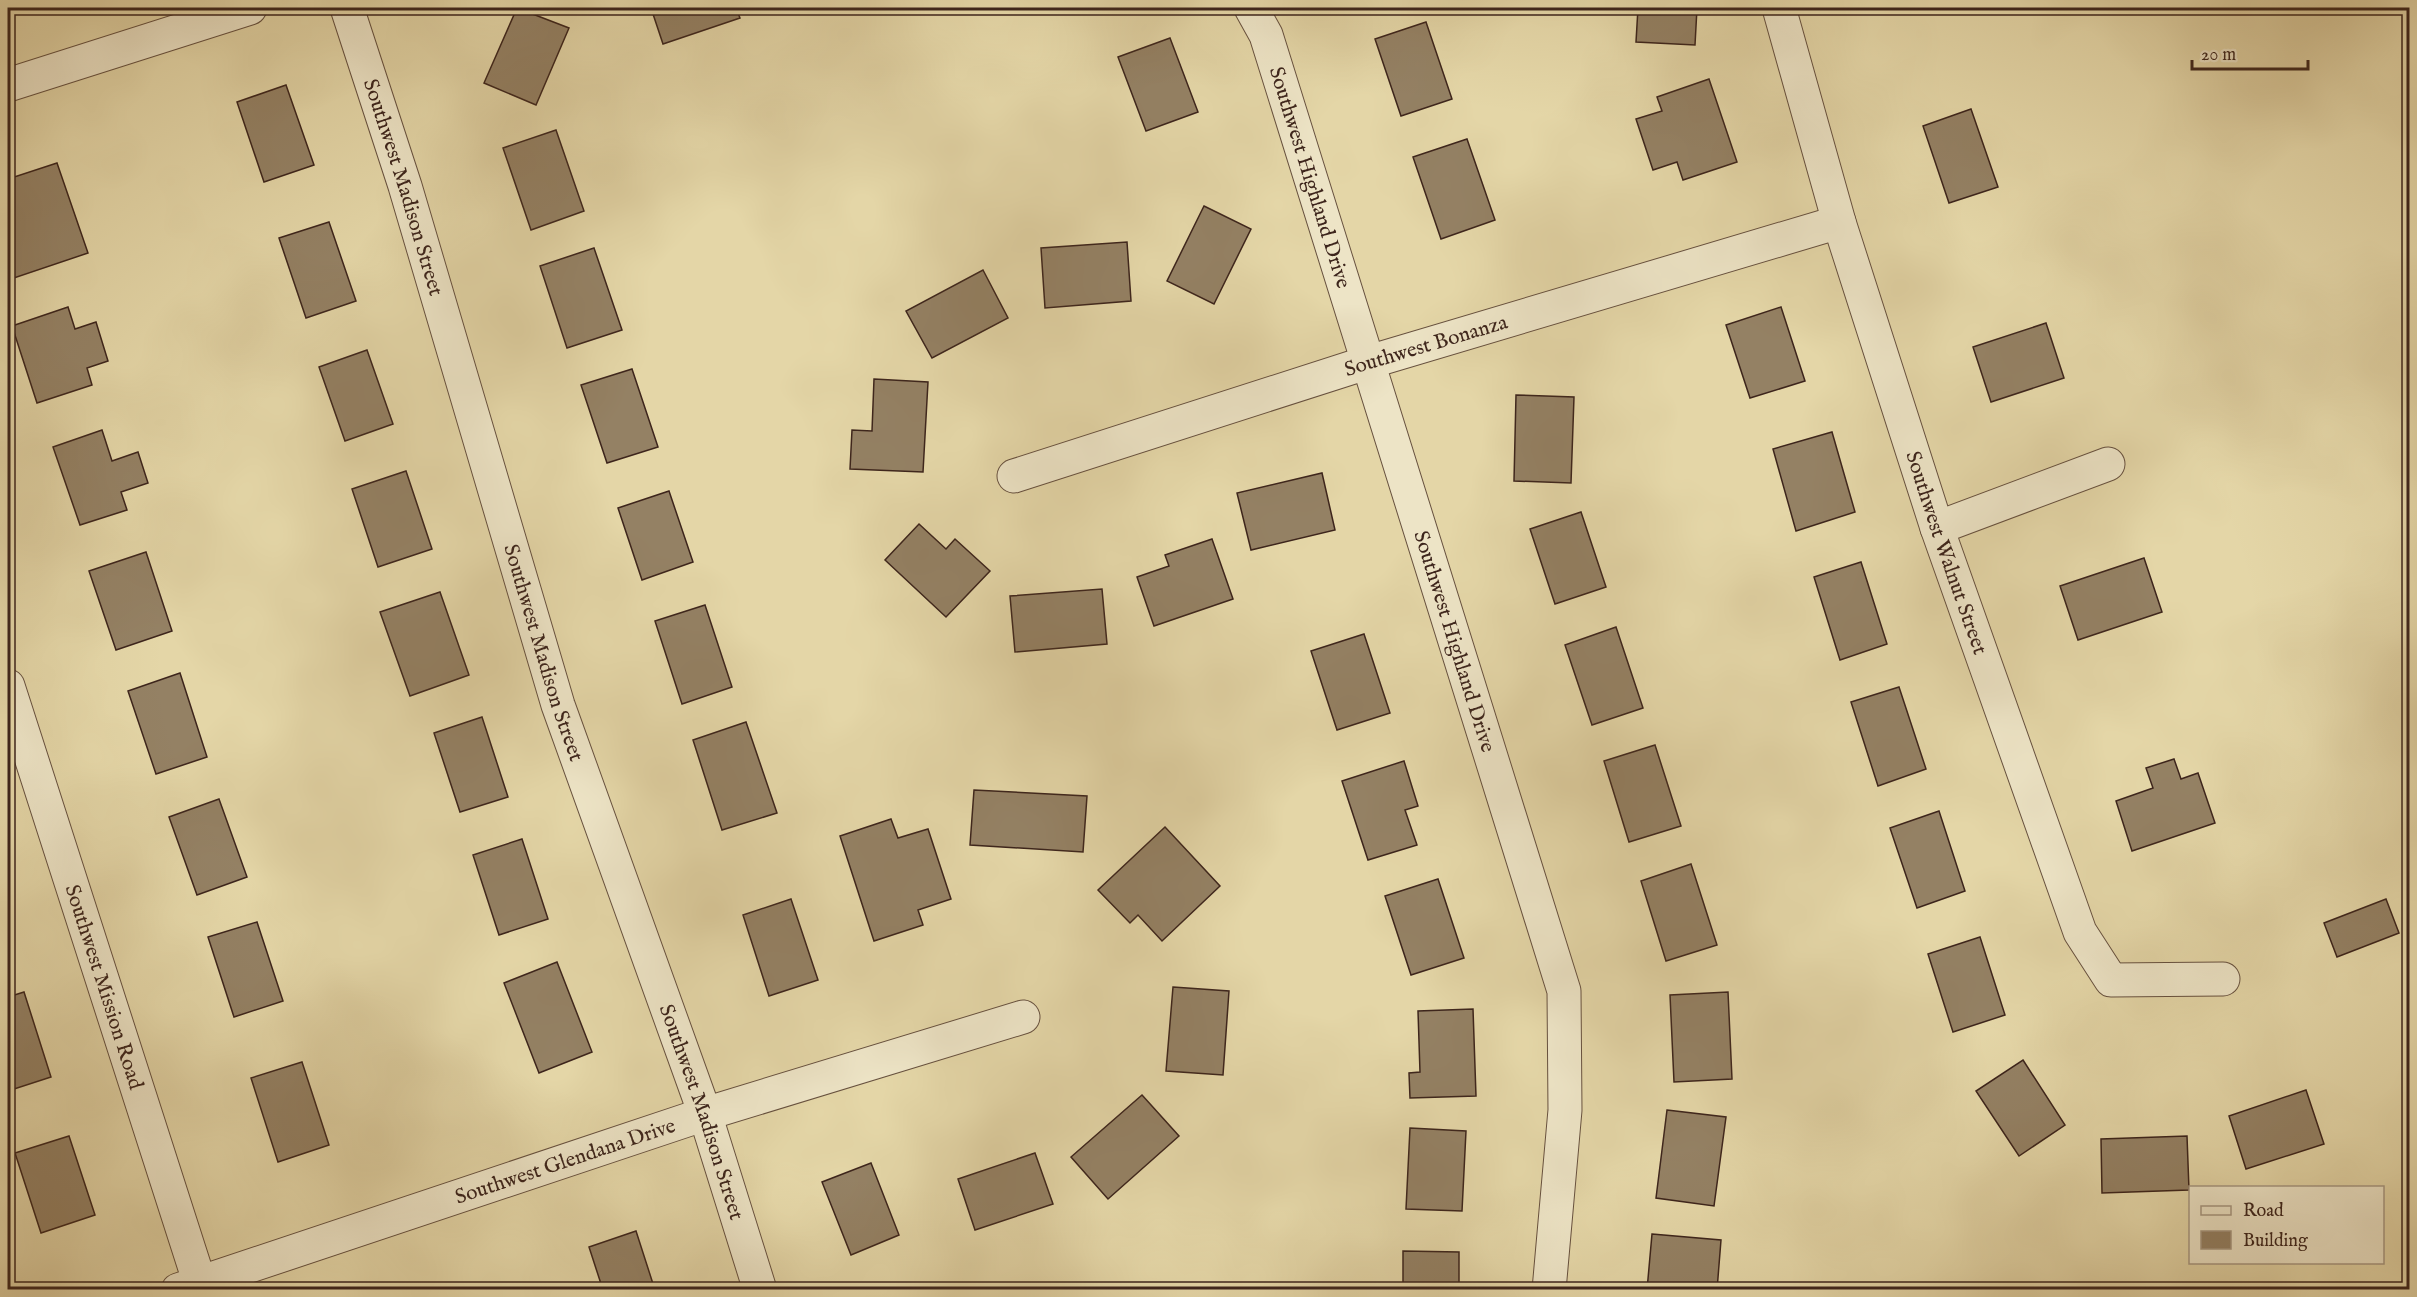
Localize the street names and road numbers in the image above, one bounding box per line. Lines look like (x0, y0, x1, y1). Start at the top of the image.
street label: Southwest Highland Drive (1262, 64, 1356, 292)
street label: Southwest Madison Street (356, 76, 449, 299)
street label: Southwest Bonanza (1341, 309, 1512, 384)
street label: Southwest Walnut Street (1898, 448, 1993, 658)
street label: Southwest Highland Drive (1406, 528, 1501, 756)
street label: Southwest Madison Street (496, 541, 589, 765)
street label: Southwest Mission Road (58, 881, 149, 1094)
street label: Southwest Madison Street (652, 1001, 749, 1223)
street label: Southwest Glendana Drive (452, 1113, 680, 1212)

